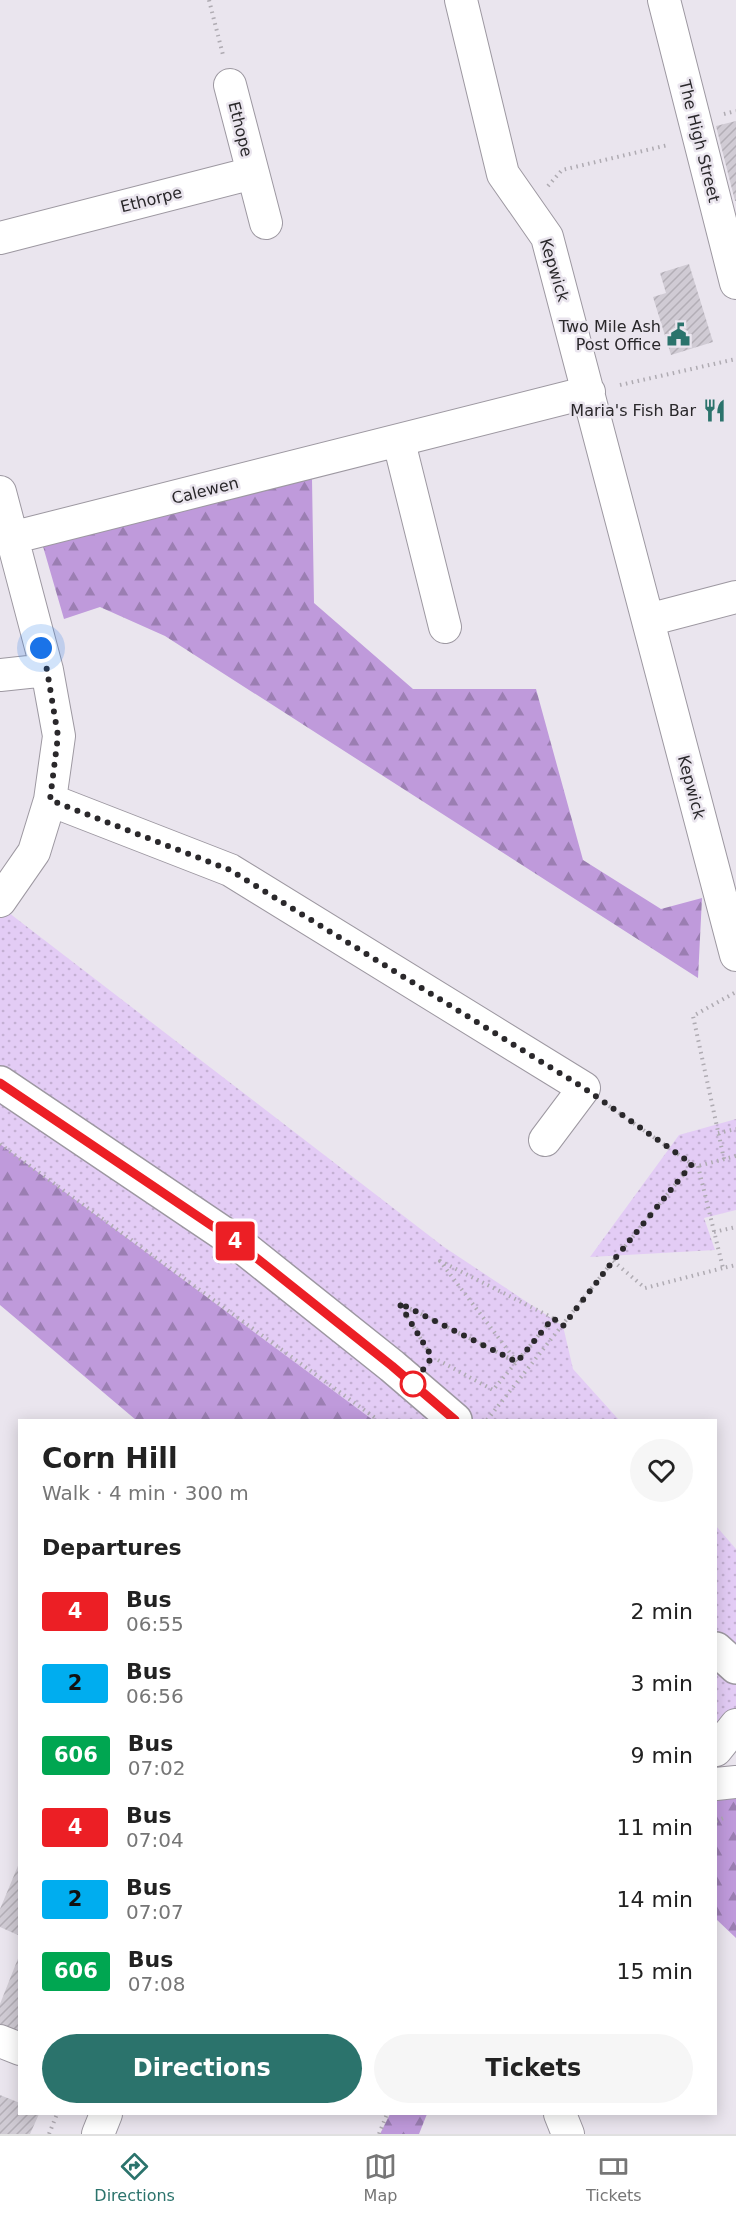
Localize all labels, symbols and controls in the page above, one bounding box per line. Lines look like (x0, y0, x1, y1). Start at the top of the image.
street label: The High Street (675, 77, 724, 204)
street label: Ethope (224, 100, 257, 159)
street label: Ethorpe (118, 183, 184, 216)
street label: Kepwick (536, 236, 573, 305)
place label: Two Mile Ash Post Office (558, 317, 661, 354)
public building icon: Two Mile Ash Post Office (666, 322, 692, 348)
restaurant icon: Maria's Fish Bar (701, 397, 727, 423)
place label: Maria's Fish Bar (570, 401, 696, 420)
street label: Calewen (170, 473, 241, 508)
your location (26, 633, 56, 663)
street label: Kepwick (674, 753, 709, 822)
line badge: 4 (216, 1222, 254, 1260)
text: 4 (228, 1229, 242, 1253)
unlabelled marker (400, 1371, 426, 1397)
button: heart (630, 1439, 693, 1502)
text: Corn Hill (42, 1442, 178, 1475)
text: Walk · 4 min · 300 m (42, 1481, 249, 1505)
text: Departures (42, 1535, 182, 1560)
text: Bus (126, 1587, 172, 1612)
text: 4 (68, 1599, 82, 1623)
text: 2 min (631, 1599, 693, 1624)
text: 06:55 (126, 1612, 184, 1636)
text: Bus (126, 1659, 172, 1684)
text: 2 (68, 1671, 82, 1695)
text: 3 min (631, 1671, 693, 1696)
text: 06:56 (126, 1684, 184, 1708)
text: Bus (128, 1731, 173, 1756)
text: 606 (54, 1743, 98, 1767)
text: 9 min (631, 1743, 693, 1768)
text: 07:02 (128, 1756, 185, 1780)
text: Bus (126, 1803, 172, 1828)
text: 4 (68, 1815, 82, 1839)
text: 11 min (617, 1815, 693, 1840)
text: 07:04 (126, 1828, 184, 1852)
text: Bus (126, 1875, 172, 1900)
text: 2 (68, 1887, 82, 1911)
text: 14 min (617, 1887, 693, 1912)
text: 07:07 (126, 1900, 184, 1924)
text: Bus (128, 1947, 173, 1972)
text: 606 (54, 1959, 98, 1983)
text: 15 min (617, 1959, 693, 1984)
text: 07:08 (128, 1972, 185, 1996)
button: Directions (42, 2034, 362, 2103)
button: Tickets (374, 2034, 693, 2103)
tab: Directions (94, 2150, 175, 2205)
tab: Map (364, 2150, 397, 2205)
tab: Tickets (586, 2150, 642, 2205)

